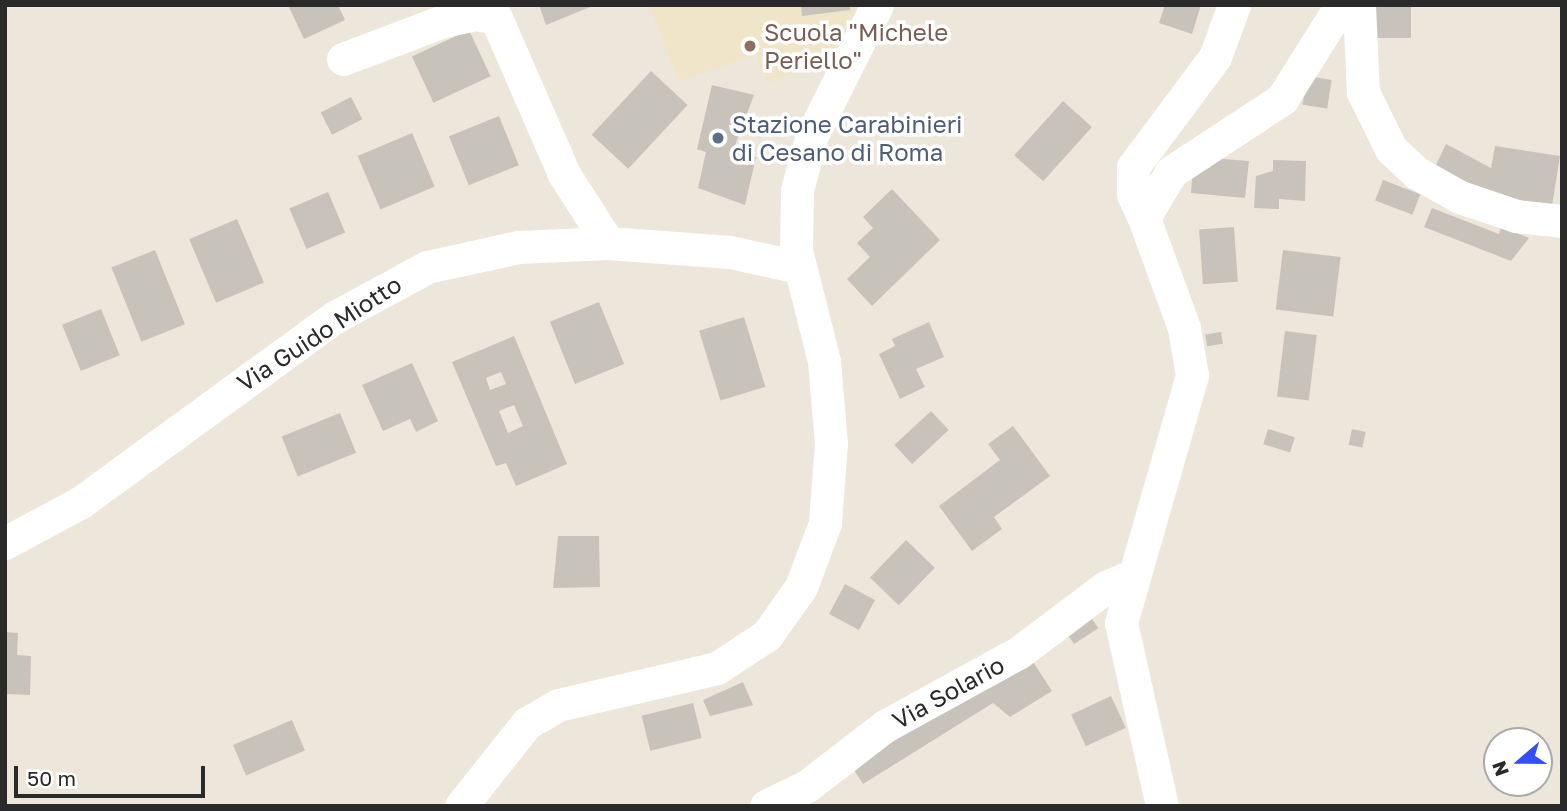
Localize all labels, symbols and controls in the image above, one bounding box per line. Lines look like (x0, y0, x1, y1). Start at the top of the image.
place label: Scuola "Michele Periello" (764, 18, 948, 74)
marker: Scuola "Michele Periello" (742, 38, 758, 54)
place label: Stazione Carabinieri di Cesano di Roma (732, 110, 962, 166)
marker: Stazione Carabinieri di Cesano di Roma (710, 130, 726, 146)
street label: Via Guido Miotto (232, 269, 406, 397)
street label: Via Solario (887, 650, 1009, 734)
north arrow (1483, 727, 1553, 797)
scale bar (18, 752, 208, 796)
text: N (1486, 758, 1513, 779)
text: 50 m (27, 765, 76, 791)

